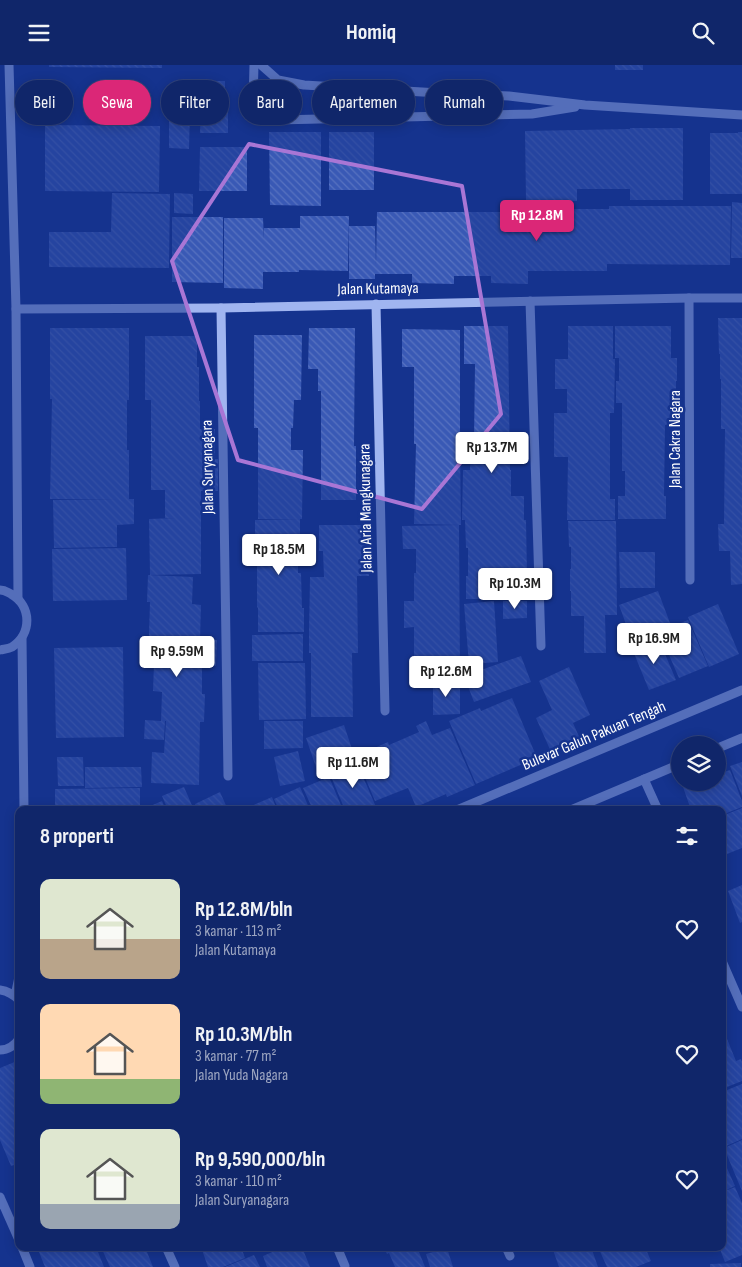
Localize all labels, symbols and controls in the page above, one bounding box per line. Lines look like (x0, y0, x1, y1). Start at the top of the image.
icon: menu (25, 19, 53, 47)
text: Homiq (346, 19, 396, 46)
icon: search (689, 19, 717, 47)
chip: Beli (15, 80, 73, 125)
chip: Sewa (83, 80, 151, 125)
chip: Filter (161, 80, 229, 125)
chip: Baru (239, 80, 302, 125)
chip: Apartemen (312, 80, 415, 125)
chip: Rumah (425, 80, 503, 125)
pin: Rp 12.8M (485, 199, 589, 242)
text: Rp 12.8M (511, 206, 563, 225)
street label: Jalan Kutamaya (336, 279, 419, 299)
street label: Jalan Cakra Nagara (666, 390, 685, 489)
street label: Jalan Suryanagara (198, 420, 218, 515)
pin: Rp 13.7M (440, 431, 544, 474)
text: Rp 13.7M (467, 438, 517, 457)
street label: Jalan Aria Mangkunagara (355, 443, 377, 574)
pin: Rp 18.5M (227, 533, 331, 576)
text: Rp 18.5M (253, 540, 305, 559)
pin: Rp 10.3M (463, 567, 567, 610)
text: Rp 10.3M (489, 574, 541, 593)
pin: Rp 16.9M (602, 623, 706, 665)
text: Rp 16.9M (628, 629, 680, 648)
pin: Rp 9.59M (125, 635, 229, 678)
text: Rp 9.59M (151, 642, 204, 661)
pin: Rp 12.6M (394, 655, 498, 698)
text: Rp 12.6M (420, 662, 472, 681)
street label: Bulevar Galuh Pakuan Tengah (519, 697, 669, 775)
map controls (671, 736, 726, 791)
button: layers (671, 736, 726, 791)
pin: Rp 11.6M (301, 747, 405, 789)
text: Rp 11.6M (327, 753, 379, 772)
icon: filters (673, 822, 701, 850)
text: 8 properti (40, 824, 114, 849)
text: Rp 12.8M/bln (195, 897, 293, 922)
icon: home (80, 899, 140, 959)
icon: heart (673, 915, 701, 943)
text: 3 kamar · 113 m² (195, 922, 282, 941)
text: Jalan Kutamaya (195, 941, 276, 960)
text: Rp 10.3M/bln (195, 1022, 292, 1047)
icon: home (80, 1024, 140, 1084)
icon: heart (673, 1040, 701, 1068)
text: 3 kamar · 77 m² (195, 1047, 276, 1066)
text: Jalan Yuda Nagara (195, 1066, 288, 1085)
text: Rp 9,590,000/bln (195, 1147, 325, 1172)
icon: home (80, 1149, 140, 1209)
icon: heart (673, 1165, 701, 1193)
text: 3 kamar · 110 m² (195, 1172, 282, 1191)
text: Jalan Suryanagara (195, 1191, 289, 1210)

